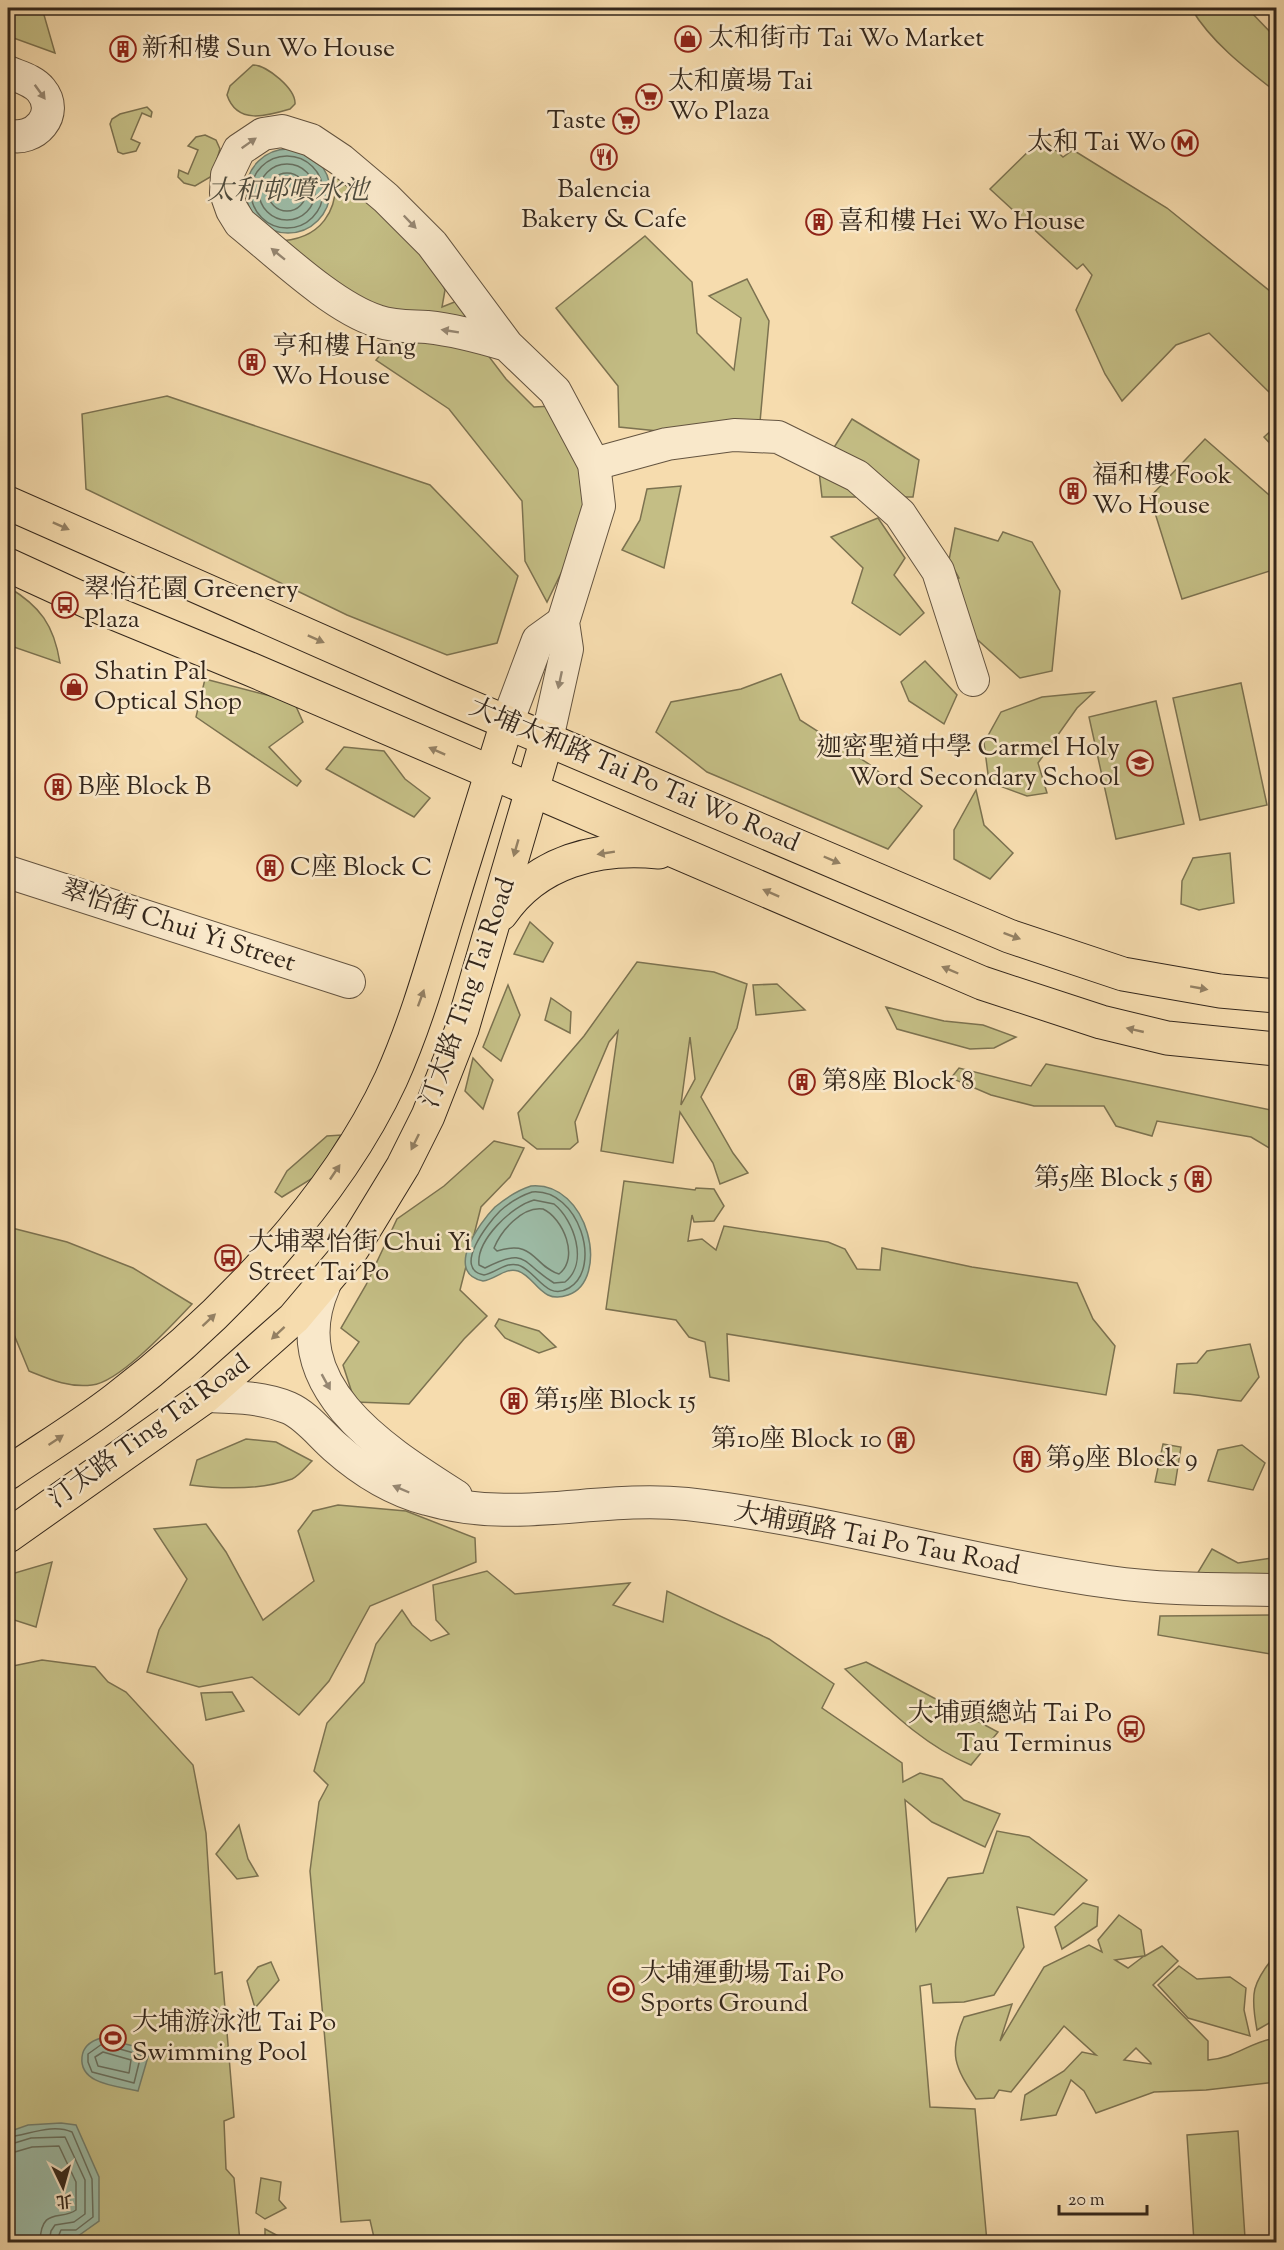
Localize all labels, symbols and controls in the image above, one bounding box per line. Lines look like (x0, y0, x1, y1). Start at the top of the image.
place label: 太和街市 Tai Wo Market (708, 21, 984, 58)
shop icon: 太和街市 Tai Wo Market (673, 24, 703, 54)
place label: 新和樓 Sun Wo House (142, 31, 395, 68)
building icon: 新和樓 Sun Wo House (108, 34, 138, 64)
place label: 太和廣場 Tai Wo Plaza (668, 64, 813, 131)
supermarket icon: 太和廣場 Tai Wo Plaza (634, 82, 664, 112)
one-way arrow (34, 83, 46, 99)
place label: Taste (547, 103, 606, 140)
supermarket icon: Taste (611, 106, 641, 136)
place label: 太和 Tai Wo (1027, 125, 1166, 162)
metro station icon: 太和 Tai Wo (1170, 128, 1200, 158)
one-way arrow (241, 137, 257, 149)
restaurant icon: Balencia Bakery & Cafe (589, 142, 619, 172)
place label: Balencia Bakery & Cafe (521, 172, 687, 239)
water label: 太和邨噴水池 (207, 173, 372, 212)
place label: 喜和樓 Hei Wo House (838, 204, 1085, 241)
building icon: 喜和樓 Hei Wo House (804, 207, 834, 237)
one-way arrow (402, 214, 416, 228)
one-way arrow (270, 247, 286, 260)
one-way arrow (441, 326, 460, 335)
place label: 亨和樓 Hang Wo House (272, 329, 416, 396)
building icon: 亨和樓 Hang Wo House (237, 347, 267, 377)
place label: 福和樓 Fook Wo House (1092, 458, 1232, 525)
building icon: 福和樓 Fook Wo House (1058, 476, 1088, 506)
one-way arrow (53, 521, 71, 531)
place label: 翠怡花園 Greenery Plaza (84, 572, 299, 639)
bus stop icon: 翠怡花園 Greenery Plaza (50, 590, 80, 620)
one-way arrow (308, 634, 325, 643)
place label: Shatin Pal Optical Shop (94, 654, 242, 721)
one-way arrow (555, 670, 565, 689)
shop icon: Shatin Pal Optical Shop (59, 672, 89, 702)
street label: 大埔太和路 Tai Po Tai Wo Road (463, 690, 805, 863)
place label: 迦密聖道中學 Carmel Holy Word Secondary School (816, 730, 1120, 797)
one-way arrow (429, 746, 446, 755)
school or university icon: 迦密聖道中學 Carmel Holy Word Secondary School (1125, 748, 1155, 778)
place label: B座 Block B (78, 769, 211, 806)
building icon: B座 Block B (43, 772, 73, 802)
one-way arrow (511, 839, 520, 857)
one-way arrow (596, 848, 615, 857)
place label: C座 Block C (290, 850, 432, 887)
building icon: C座 Block C (255, 853, 285, 883)
one-way arrow (824, 855, 842, 865)
street label: 翠怡街 Chui Yi Street (56, 872, 300, 982)
street label: 汀太路 Ting Tai Road (412, 873, 526, 1113)
one-way arrow (763, 888, 780, 897)
one-way arrow (1003, 932, 1021, 942)
one-way arrow (942, 965, 959, 974)
one-way arrow (1190, 984, 1209, 993)
one-way arrow (417, 989, 427, 1007)
one-way arrow (1126, 1025, 1145, 1035)
place label: 第8座 Block 8 (822, 1064, 974, 1101)
building icon: 第8座 Block 8 (787, 1067, 817, 1097)
one-way arrow (411, 1133, 420, 1150)
place label: 第5座 Block 5 (1034, 1161, 1178, 1198)
one-way arrow (329, 1164, 340, 1180)
building icon: 第5座 Block 5 (1183, 1164, 1213, 1194)
place label: 大埔翠怡街 Chui Yi Street Tai Po (248, 1225, 472, 1292)
bus stop icon: 大埔翠怡街 Chui Yi Street Tai Po (213, 1243, 243, 1273)
one-way arrow (201, 1313, 216, 1327)
one-way arrow (272, 1326, 286, 1340)
street label: 汀太路 Ting Tai Road (42, 1346, 258, 1518)
one-way arrow (321, 1374, 331, 1391)
place label: 第15座 Block 15 (534, 1383, 696, 1420)
building icon: 第15座 Block 15 (499, 1386, 529, 1416)
place label: 第10座 Block 10 (711, 1422, 882, 1459)
building icon: 第10座 Block 10 (886, 1425, 916, 1455)
one-way arrow (48, 1435, 64, 1446)
place label: 第9座 Block 9 (1046, 1441, 1198, 1478)
building icon: 第9座 Block 9 (1012, 1444, 1042, 1474)
one-way arrow (392, 1484, 410, 1494)
street label: 大埔頭路 Tai Po Tau Road (731, 1494, 1023, 1586)
place label: 大埔頭總站 Tai Po Tau Terminus (908, 1696, 1112, 1763)
bus stop icon: 大埔頭總站 Tai Po Tau Terminus (1116, 1714, 1146, 1744)
place label: 大埔運動場 Tai Po Sports Ground (640, 1956, 844, 2023)
sports icon: 大埔運動場 Tai Po Sports Ground (606, 1974, 636, 2004)
place label: 大埔游泳池 Tai Po Swimming Pool (132, 2005, 336, 2072)
sports icon: 大埔游泳池 Tai Po Swimming Pool (98, 2023, 128, 2053)
north arrow (33, 2157, 93, 2217)
scale bar (1059, 2178, 1148, 2216)
text: 北 (55, 2187, 73, 2212)
text: 20 m (1068, 2188, 1105, 2214)

